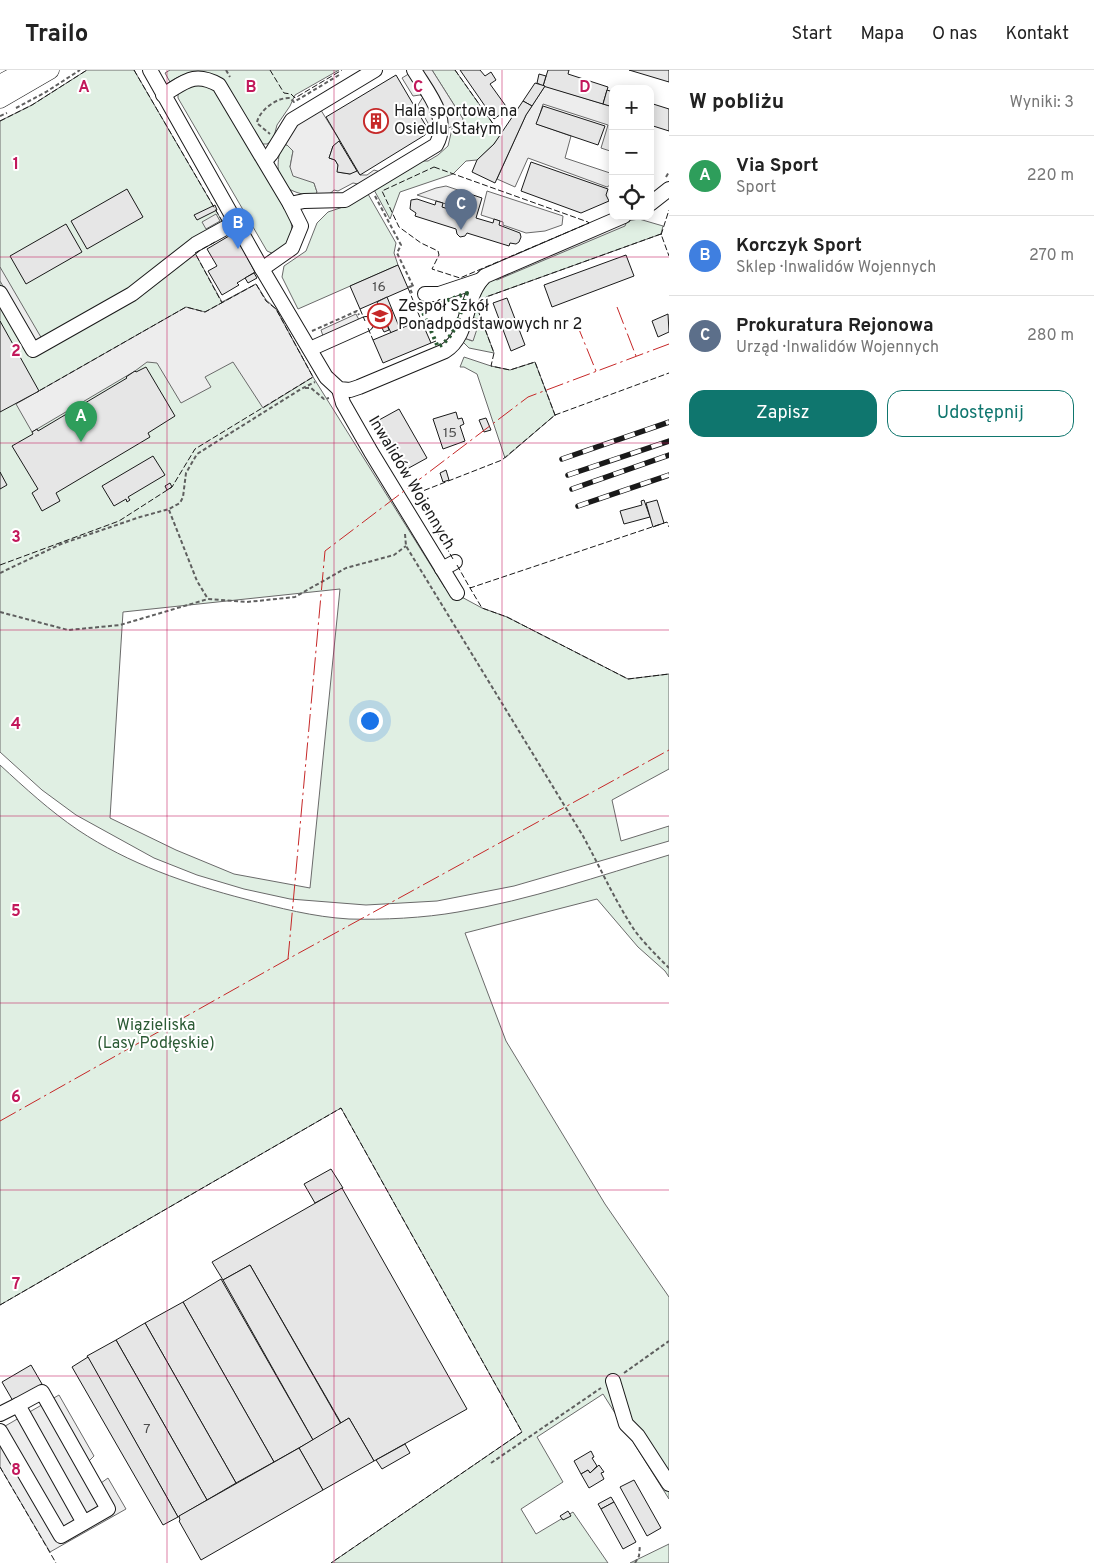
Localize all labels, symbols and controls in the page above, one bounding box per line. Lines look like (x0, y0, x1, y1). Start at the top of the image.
text: Trailo (25, 20, 88, 50)
text: Start (791, 23, 832, 46)
text: Mapa (860, 23, 904, 46)
text: O nas (932, 23, 977, 46)
text: Kontakt (1005, 23, 1069, 46)
text: A (78, 78, 90, 98)
text: B (245, 78, 257, 98)
text: C (413, 78, 423, 98)
text: D (579, 78, 591, 98)
map controls (609, 85, 654, 220)
button: + (609, 85, 654, 130)
text: W pobliżu (689, 89, 784, 116)
text: Wyniki: 3 (1009, 93, 1074, 113)
place label: Hala sportowa na Osiedlu Stałym (394, 102, 517, 140)
building icon: Hala sportowa na Osiedlu Stałym (363, 108, 389, 134)
button: − (609, 130, 654, 175)
text: Via Sport (736, 154, 818, 178)
text: 1 (13, 155, 19, 175)
text: A (699, 166, 711, 186)
text: 220 m (1027, 166, 1074, 186)
button: locate (609, 175, 654, 220)
text: Sport (736, 178, 776, 198)
pin: C (445, 189, 477, 230)
pin: B (222, 208, 254, 249)
text: Korczyk Sport (736, 234, 862, 258)
text: B (699, 246, 711, 266)
text: 270 m (1029, 246, 1074, 266)
text: Sklep · Inwalidów Wojennych (736, 258, 936, 278)
house number: 16 (372, 279, 386, 296)
place label: Zespół Szkół Ponadpodstawowych nr 2 (398, 297, 582, 335)
school or university icon: Zespół Szkół Ponadpodstawowych nr 2 (367, 303, 393, 329)
text: Prokuratura Rejonowa (736, 314, 934, 338)
text: C (700, 326, 710, 346)
text: 280 m (1027, 326, 1074, 346)
text: Urząd · Inwalidów Wojennych (736, 338, 939, 358)
text: 2 (11, 342, 21, 362)
button: Zapisz (689, 390, 877, 437)
button: Udostępnij (887, 390, 1074, 437)
pin: A (65, 401, 97, 442)
street label: Inwalidów Wojennych (363, 412, 459, 554)
house number: 15 (443, 425, 457, 442)
text: 3 (11, 528, 21, 548)
your location (357, 708, 383, 734)
text: 4 (11, 715, 21, 735)
text: 5 (11, 902, 21, 922)
park label: Wiązieliska (Lasy Podłęskie) (97, 1016, 215, 1054)
text: 6 (11, 1088, 21, 1108)
text: 7 (12, 1275, 20, 1295)
house number: 7 (143, 1421, 151, 1438)
text: 8 (11, 1461, 21, 1481)

